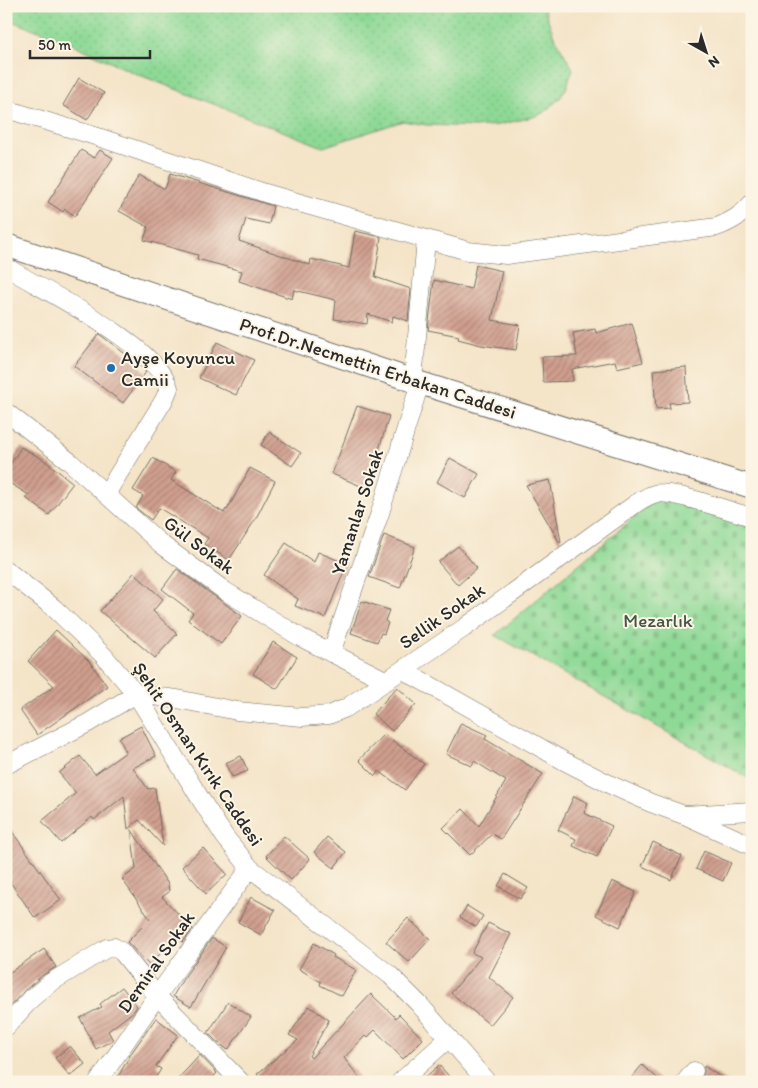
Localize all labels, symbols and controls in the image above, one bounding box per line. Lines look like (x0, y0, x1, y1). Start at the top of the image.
scale bar (30, 28, 150, 60)
north arrow (680, 28, 730, 78)
text: 50 m (38, 36, 71, 54)
text: N (705, 52, 723, 71)
street label: Prof.Dr.Necmettin Erbakan Caddesi (237, 312, 519, 424)
place label: Ayşe Koyuncu Camii (121, 346, 236, 391)
marker: Ayşe Koyuncu Camii (105, 362, 117, 374)
street label: Yamanlar Sokak (326, 446, 388, 578)
street label: Gül Sokak (159, 511, 239, 579)
street label: Sellik Sokak (395, 578, 489, 654)
park label: Mezarlık (623, 609, 693, 632)
street label: Şehit Osman Kırık Caddesi (128, 658, 268, 850)
street label: Demiral Sokak (113, 907, 200, 1017)

